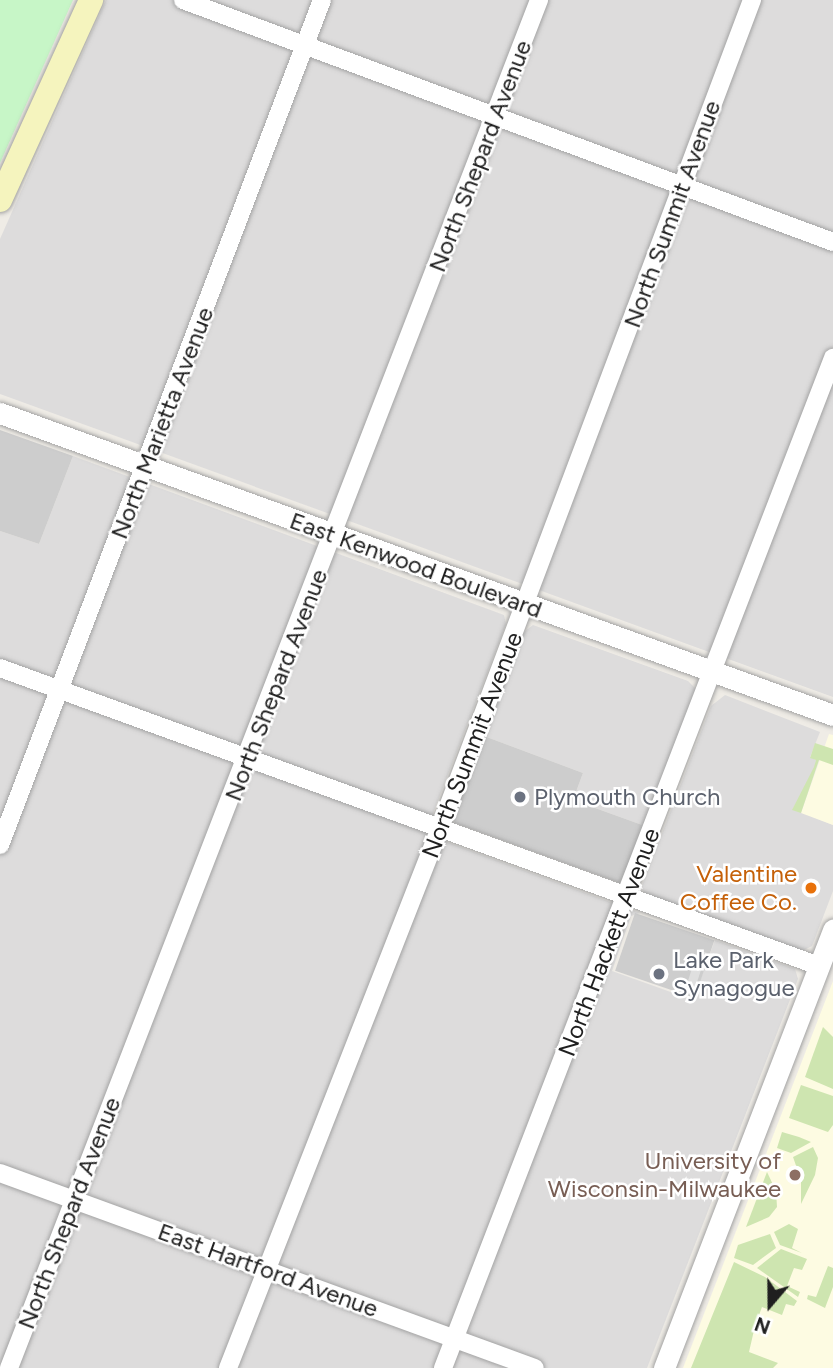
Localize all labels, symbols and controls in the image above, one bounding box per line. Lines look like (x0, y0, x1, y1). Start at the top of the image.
street label: North Shepard Avenue (422, 36, 538, 276)
street label: North Summit Avenue (617, 96, 727, 332)
street label: North Marietta Avenue (105, 303, 219, 543)
street label: East Kenwood Boulevard (286, 506, 546, 624)
street label: North Shepard Avenue (218, 565, 334, 805)
street label: North Summit Avenue (416, 628, 528, 862)
place label: Plymouth Church (534, 783, 721, 811)
marker: Plymouth Church (512, 789, 528, 805)
street label: North Hackett Avenue (552, 824, 666, 1060)
place label: Valentine Coffee Co. (680, 860, 797, 916)
marker: Valentine Coffee Co. (803, 880, 819, 896)
place label: Lake Park Synagogue (673, 946, 795, 1002)
marker: Lake Park Synagogue (651, 966, 667, 982)
street label: North Shepard Avenue (11, 1093, 127, 1333)
place label: University of Wisconsin-Milwaukee (548, 1147, 781, 1203)
marker: University of Wisconsin-Milwaukee (787, 1167, 803, 1183)
street label: East Hartford Avenue (154, 1217, 382, 1323)
north arrow (735, 1270, 805, 1340)
text: N (752, 1312, 773, 1339)

